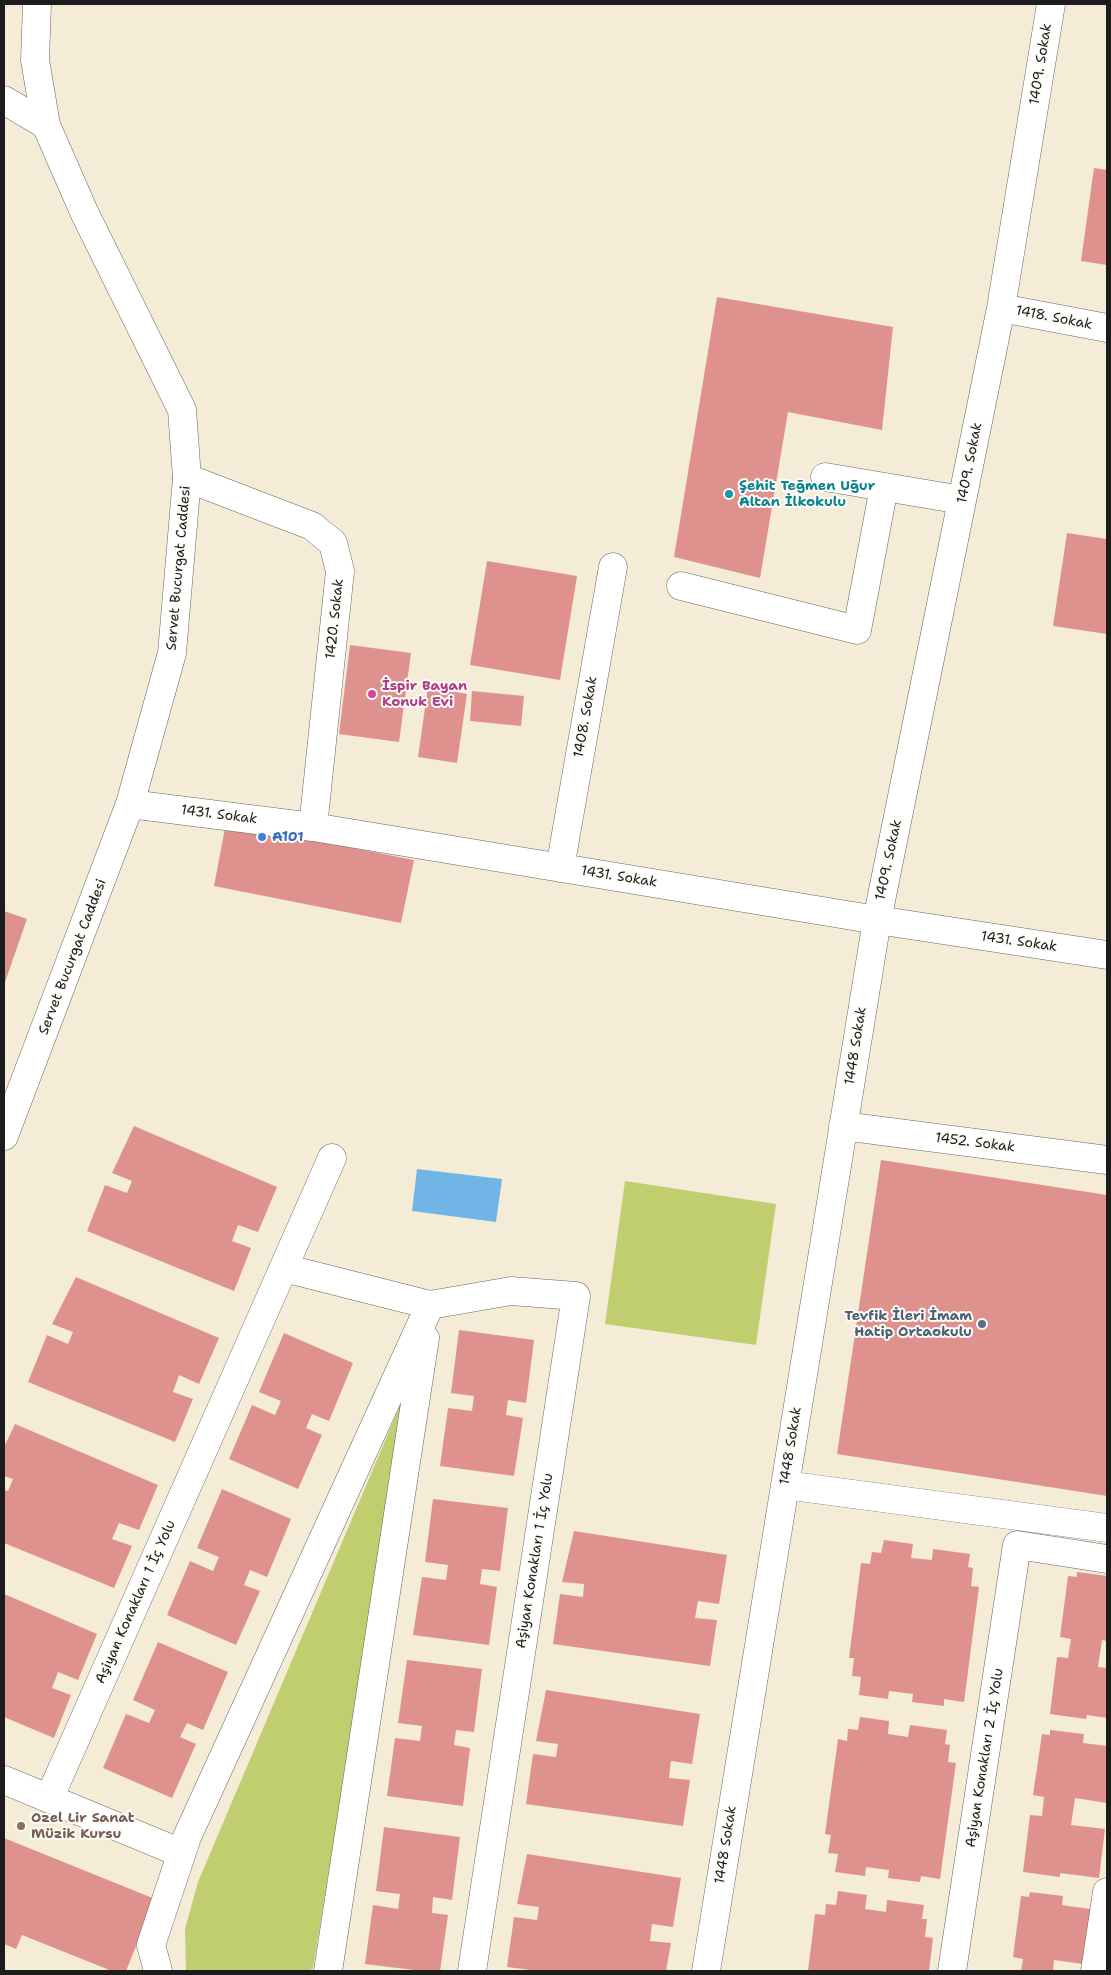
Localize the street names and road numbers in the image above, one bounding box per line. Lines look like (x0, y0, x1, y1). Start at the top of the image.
street label: 1409. Sokak (1026, 22, 1056, 106)
street label: 1418. Sokak (1014, 302, 1094, 334)
street label: 1409. Sokak (954, 421, 986, 505)
street label: Servet Bucurgat Caddesi (163, 485, 195, 651)
street label: 1420. Sokak (322, 578, 348, 660)
street label: 1408. Sokak (571, 675, 601, 759)
street label: 1431. Sokak (180, 802, 258, 828)
street label: 1409. Sokak (872, 818, 906, 902)
street label: 1431. Sokak (580, 863, 658, 891)
street label: Servet Bucurgat Caddesi (36, 877, 110, 1037)
street label: 1431. Sokak (980, 928, 1058, 956)
street label: 1448 Sokak (842, 1006, 870, 1086)
street label: 1452. Sokak (934, 1130, 1016, 1156)
street label: 1448 Sokak (777, 1406, 805, 1486)
street label: Aşiyan Konakları 1 İç Yolu (513, 1472, 557, 1650)
street label: Aşiyan Konakları 1 İç Yolu (92, 1518, 180, 1686)
street label: Aşiyan Konakları 2 İç Yolu (963, 1667, 1007, 1849)
street label: 1448 Sokak (712, 1805, 740, 1885)

